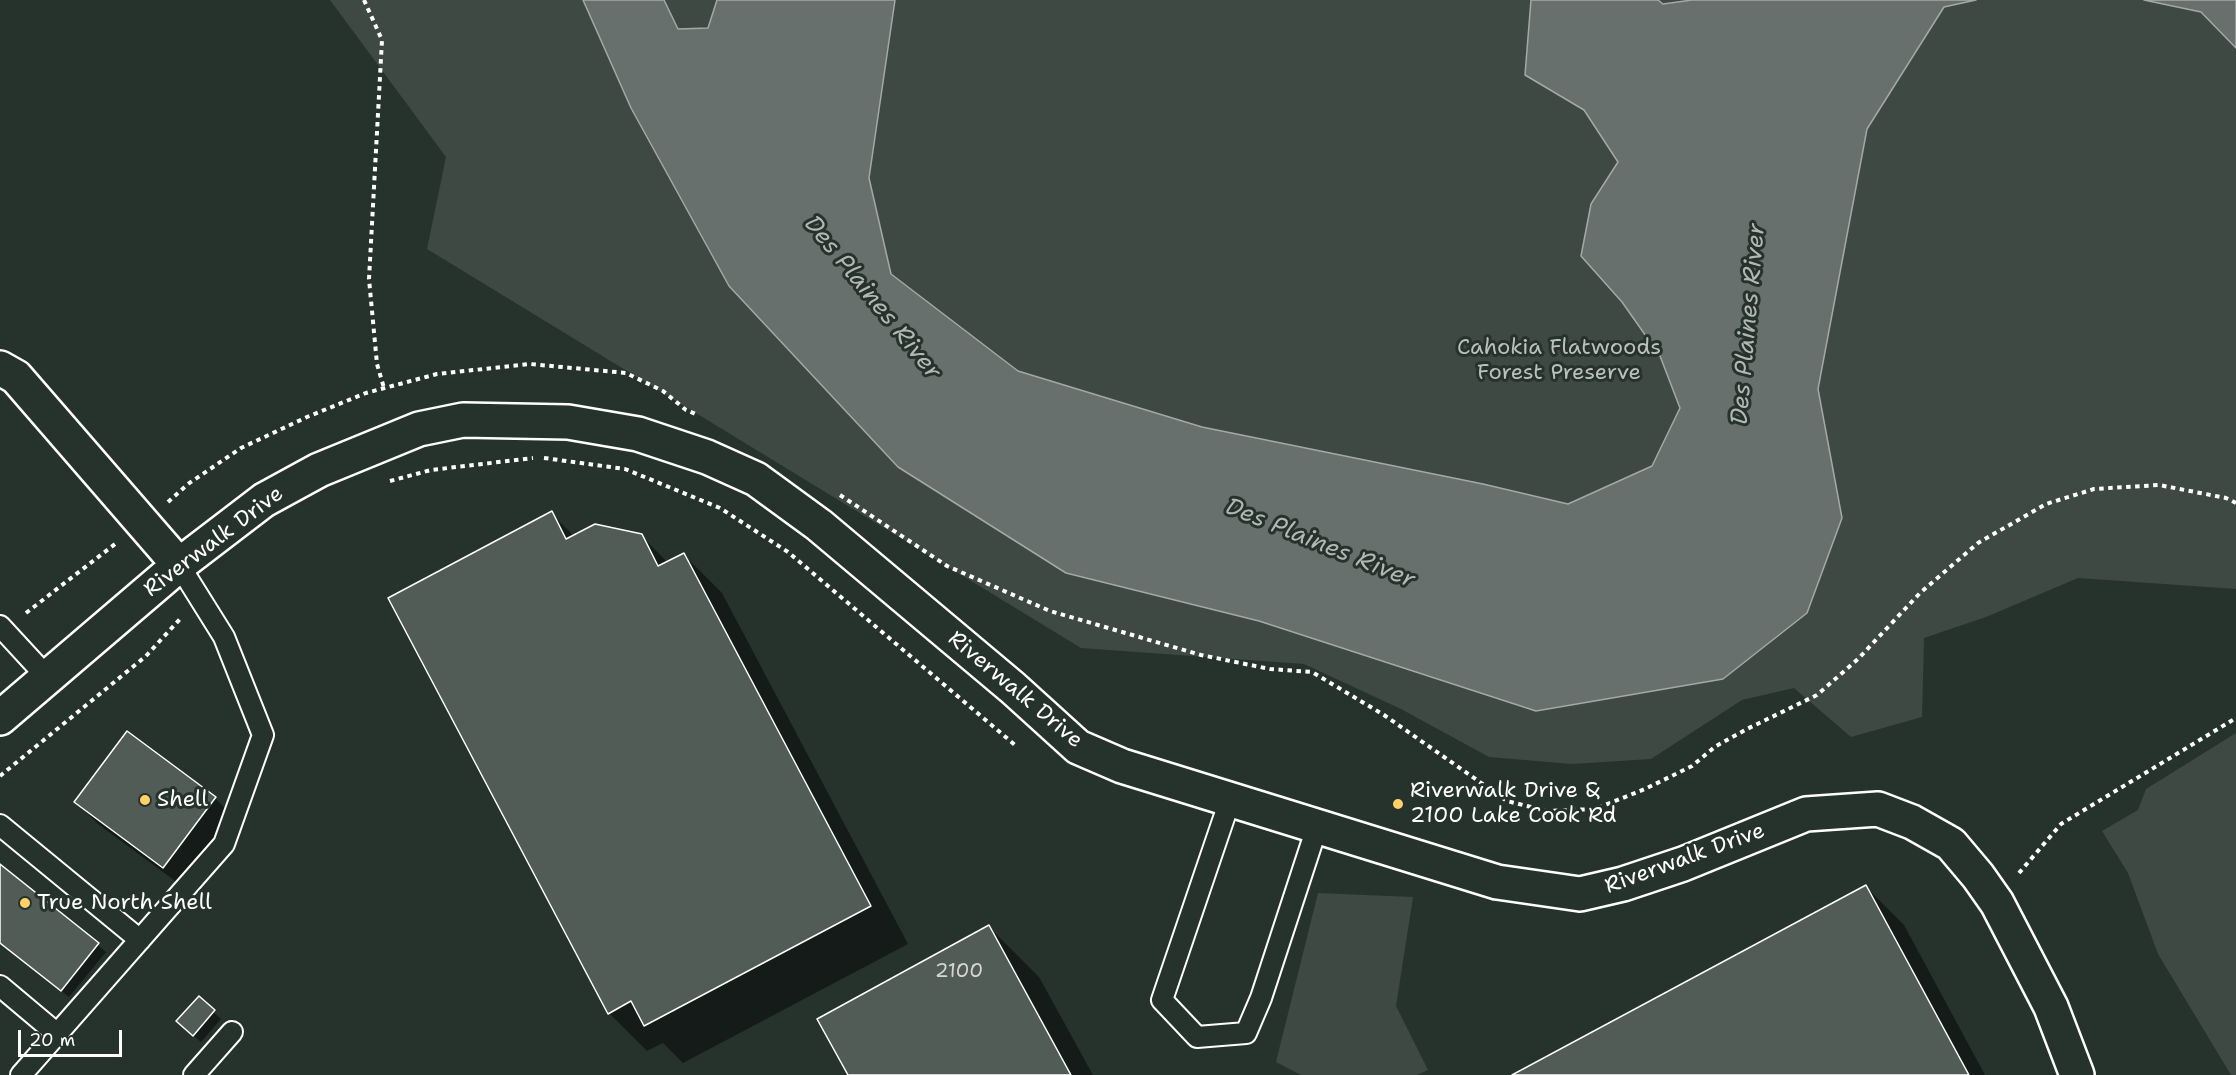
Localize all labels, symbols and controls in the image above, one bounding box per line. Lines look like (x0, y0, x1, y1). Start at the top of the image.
water label: Des Plaines River (797, 210, 947, 386)
water label: Des Plaines River (1726, 222, 1772, 426)
park label: Cahokia Flatwoods Forest Preserve (1457, 335, 1661, 386)
street label: Riverwalk Drive (139, 481, 289, 603)
water label: Des Plaines River (1221, 493, 1419, 595)
street label: Riverwalk Drive (942, 626, 1088, 754)
place label: Riverwalk Drive & 2100 Lake Cook Rd (1410, 778, 1617, 830)
place label: Shell (157, 787, 208, 813)
marker: Shell (138, 793, 152, 807)
marker: Riverwalk Drive & 2100 Lake Cook Rd (1391, 797, 1405, 811)
street label: Riverwalk Drive (1602, 818, 1768, 900)
place label: True North Shell (37, 890, 212, 916)
marker: True North Shell (18, 896, 32, 910)
house number: 2100 (935, 960, 983, 984)
scale bar (21, 1018, 124, 1056)
text: 20 m (29, 1028, 75, 1052)

